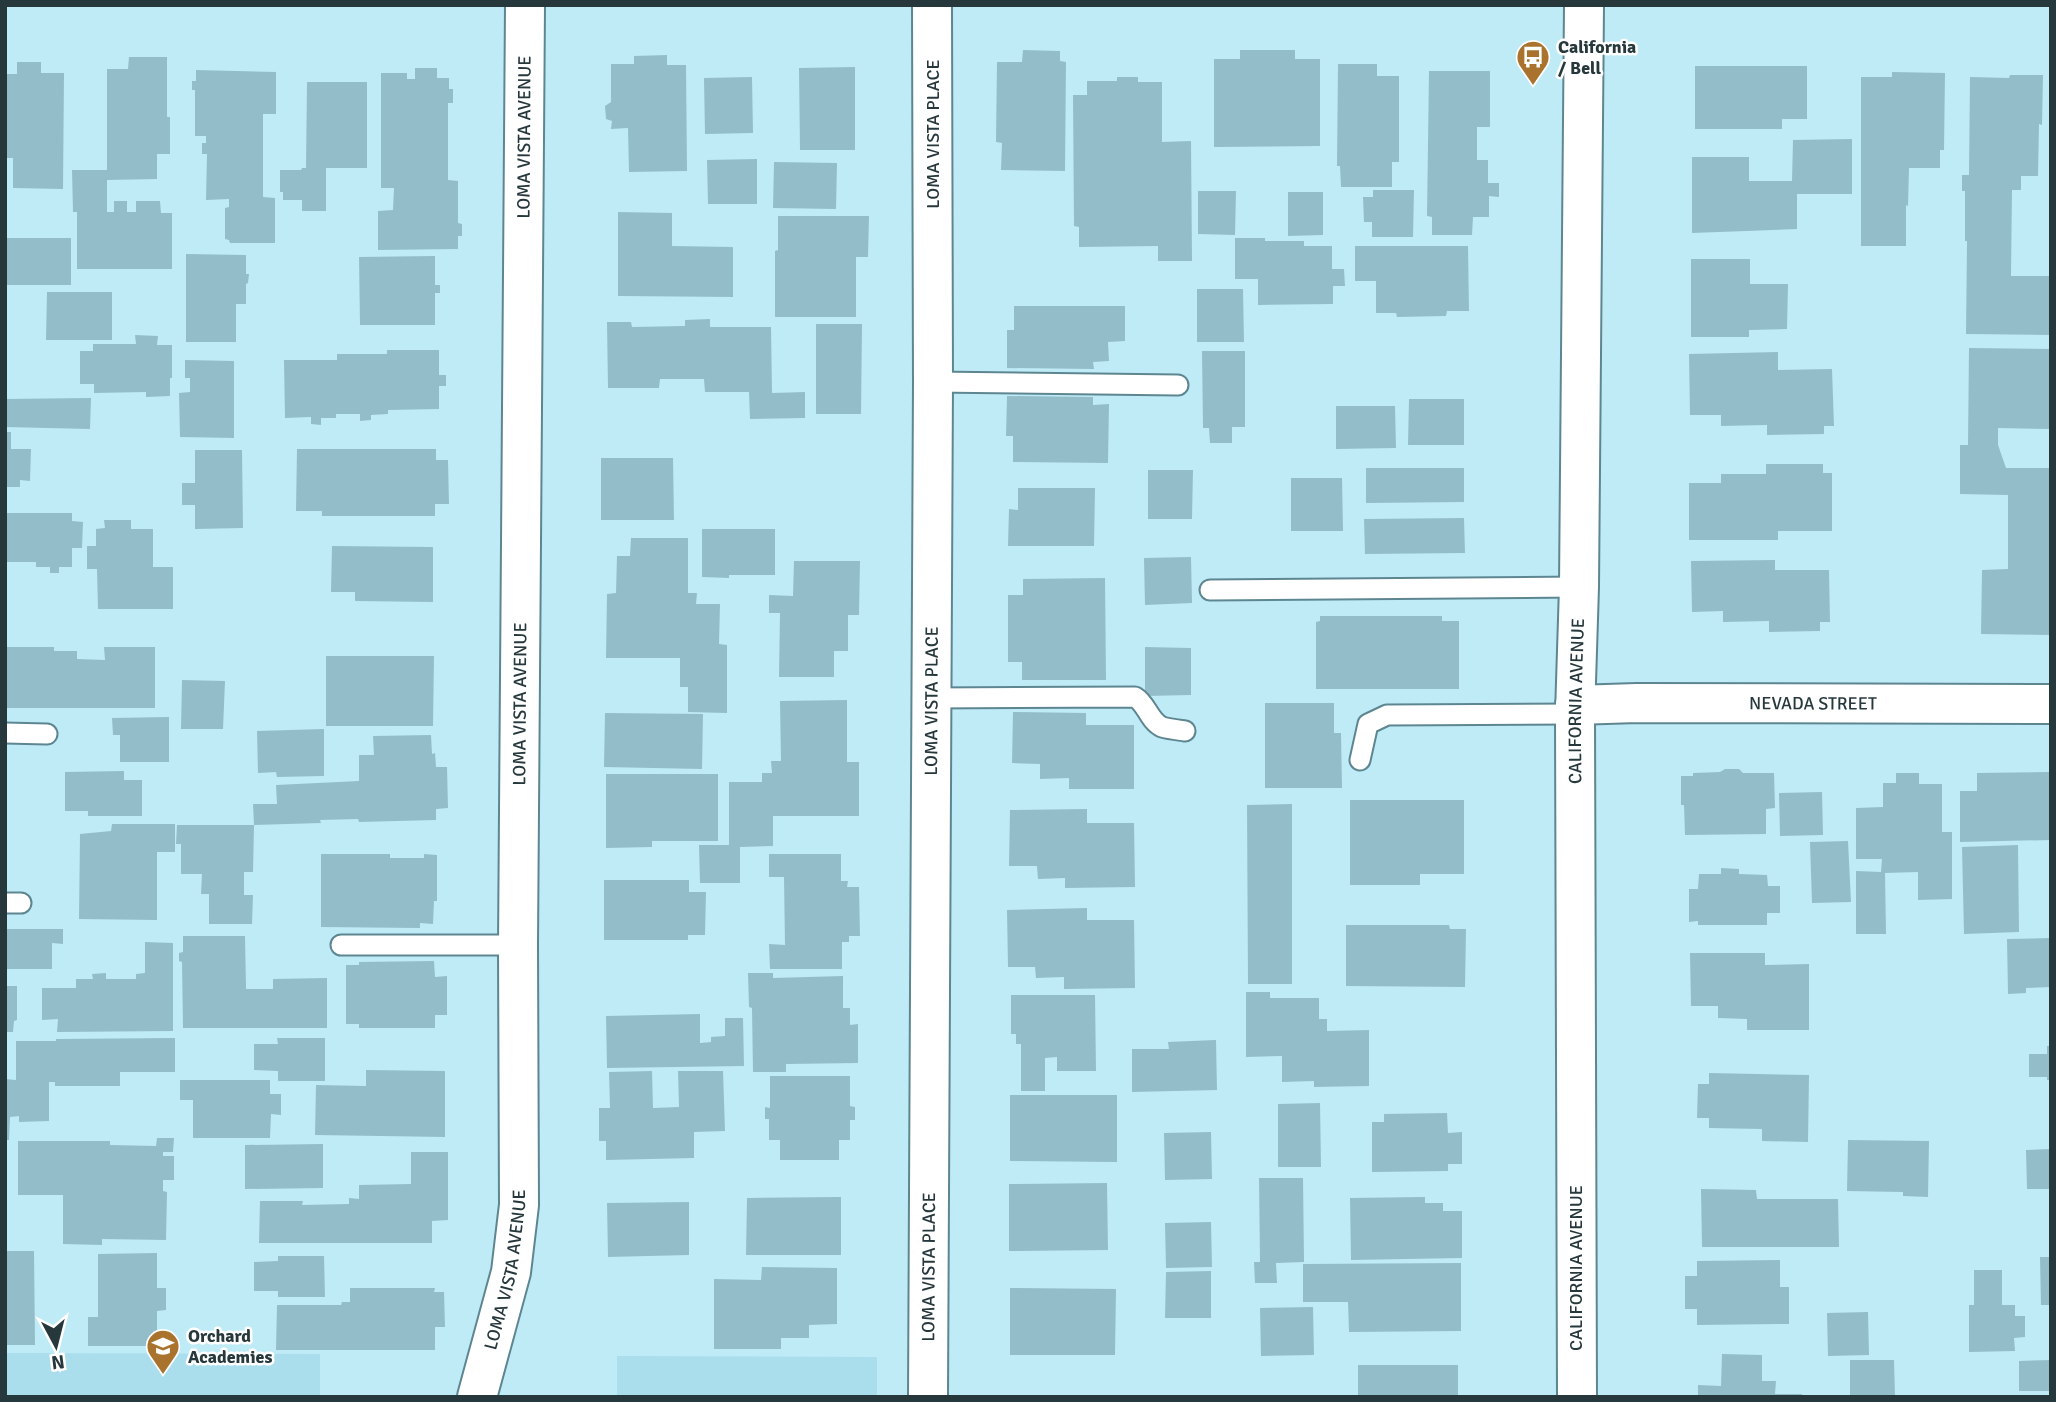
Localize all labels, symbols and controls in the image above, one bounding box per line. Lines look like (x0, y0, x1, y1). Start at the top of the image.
place label: California / Bell (1558, 36, 1636, 79)
bus stop icon: California / Bell (1514, 38, 1552, 87)
street label: LOMA VISTA AVENUE (512, 55, 536, 219)
street label: LOMA VISTA PLACE (922, 59, 944, 209)
street label: CALIFORNIA AVENUE (1564, 618, 1589, 784)
street label: LOMA VISTA AVENUE (508, 622, 531, 786)
street label: LOMA VISTA PLACE (920, 626, 943, 776)
street label: NEVADA STREET (1749, 692, 1877, 715)
street label: CALIFORNIA AVENUE (1565, 1185, 1587, 1351)
street label: LOMA VISTA AVENUE (479, 1189, 531, 1352)
street label: LOMA VISTA PLACE (917, 1192, 940, 1342)
north arrow (21, 1311, 91, 1381)
place label: Orchard Academies (188, 1325, 272, 1368)
school or university icon: Orchard Academies (144, 1327, 182, 1376)
text: N (50, 1349, 66, 1375)

